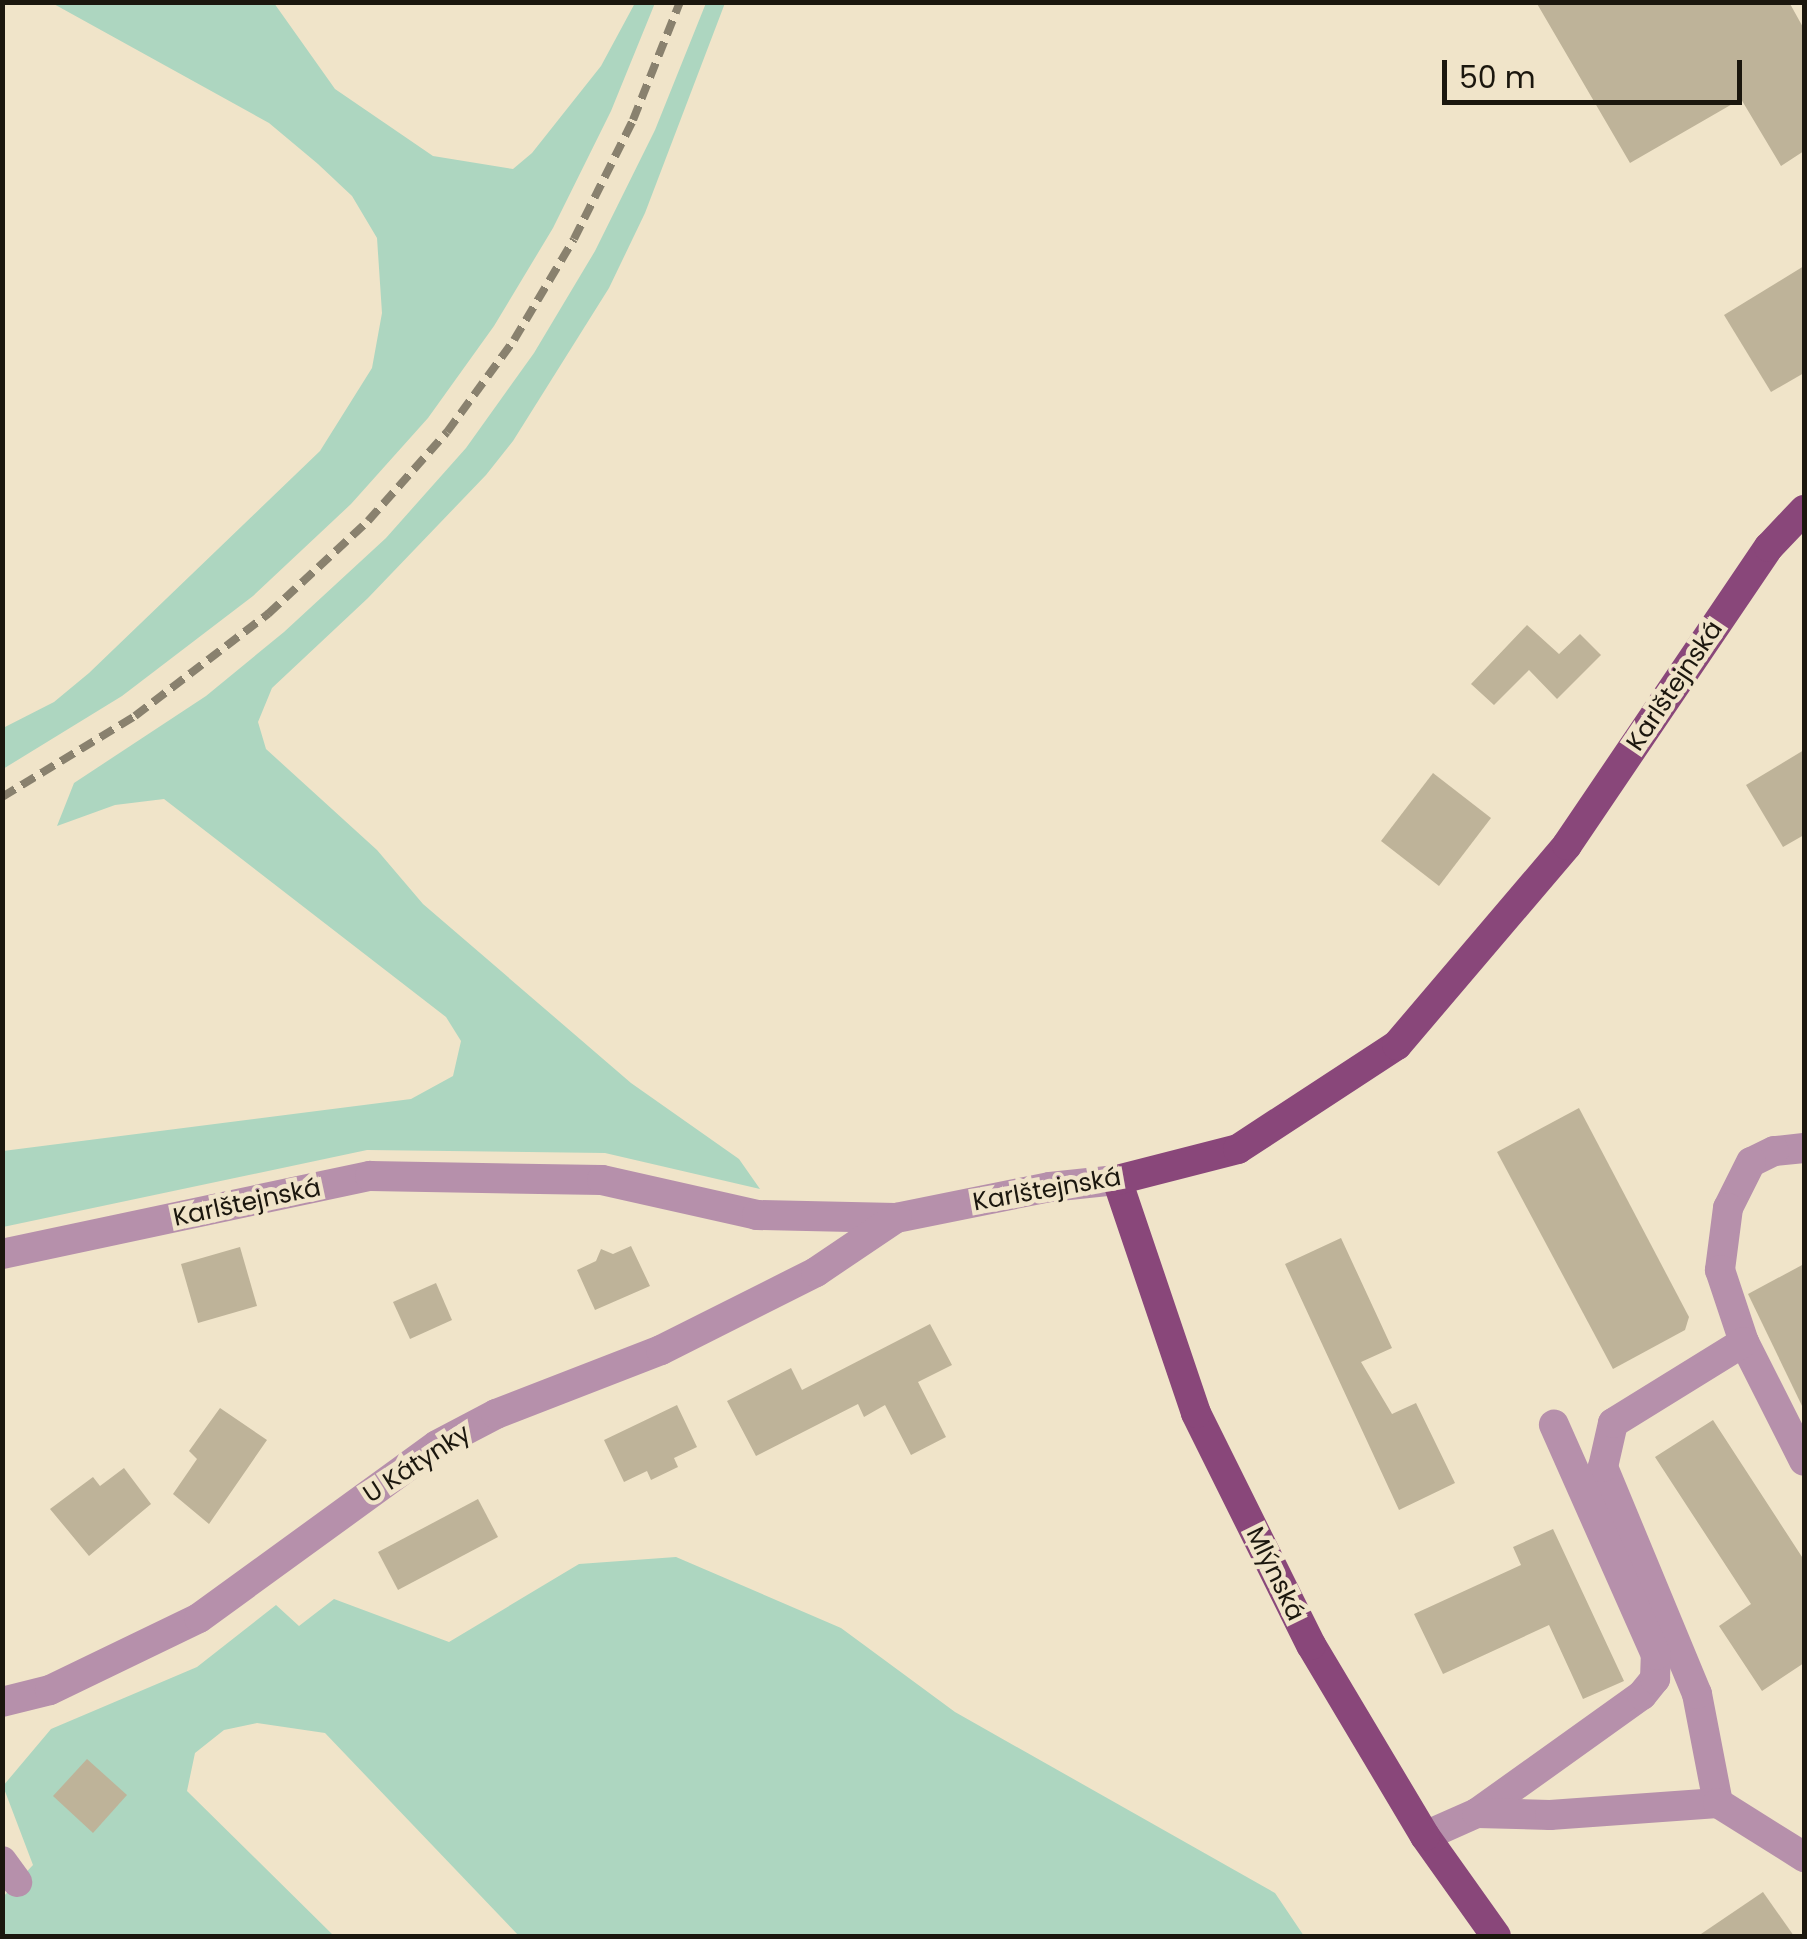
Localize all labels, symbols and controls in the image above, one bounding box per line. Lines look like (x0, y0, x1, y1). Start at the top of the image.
scale bar (1447, 40, 1747, 102)
text: 50 m (1459, 56, 1536, 99)
street label: Karlštejnská (1621, 615, 1729, 757)
street label: Karlštejnská (971, 1162, 1123, 1218)
street label: Karlštejnská (171, 1173, 323, 1233)
street label: U Kátynky (358, 1418, 476, 1510)
street label: Mlýnská (1239, 1522, 1311, 1626)

